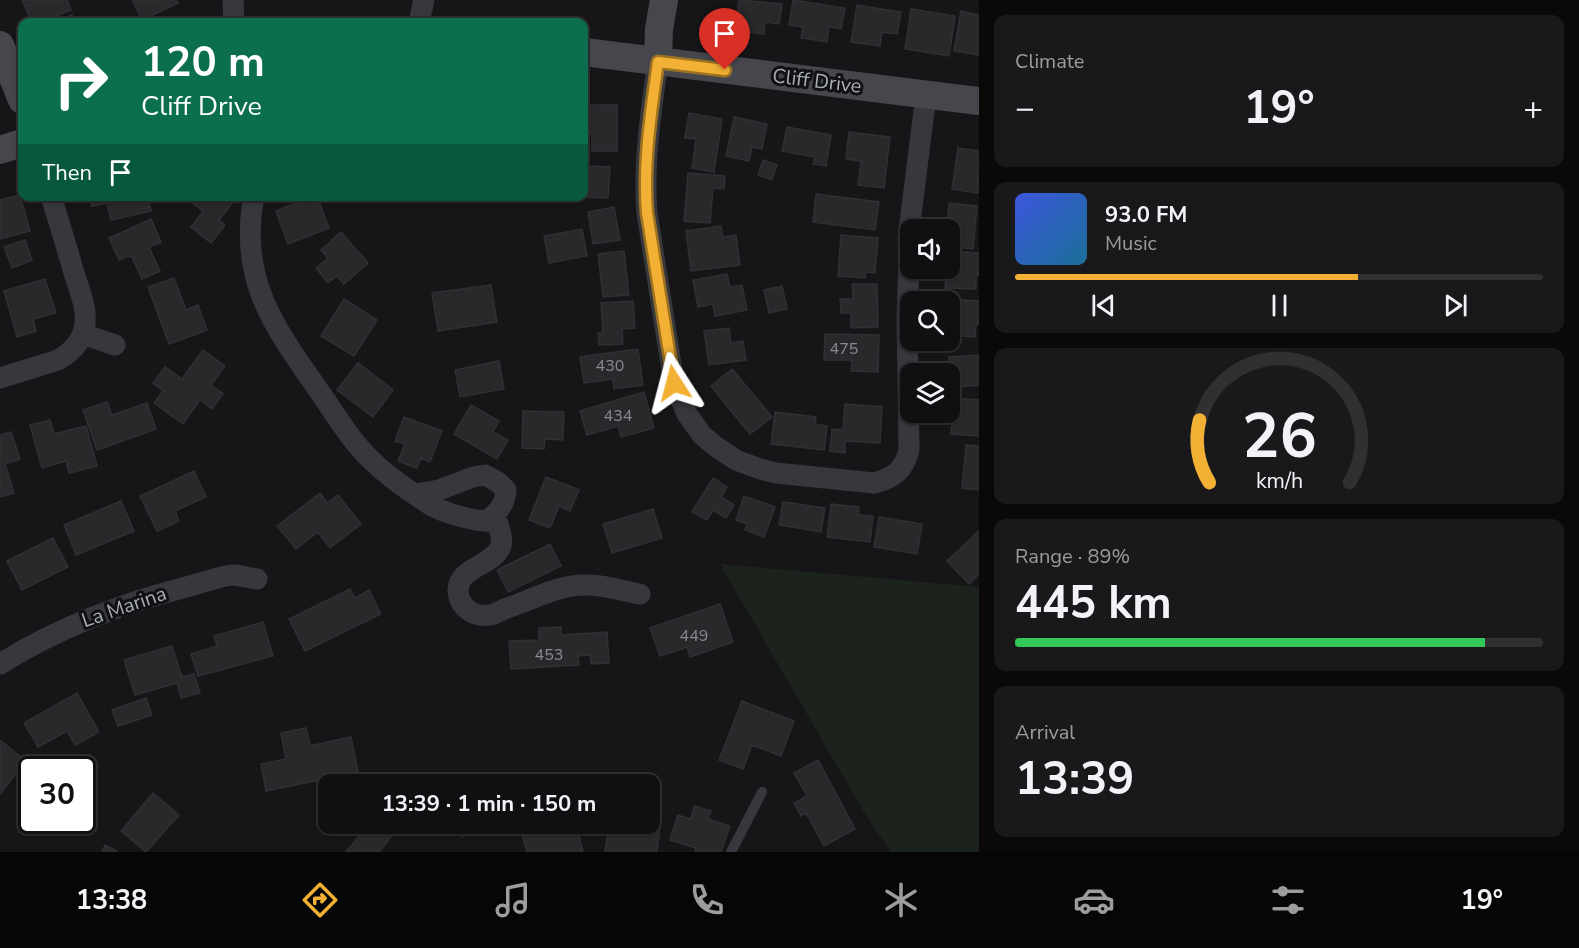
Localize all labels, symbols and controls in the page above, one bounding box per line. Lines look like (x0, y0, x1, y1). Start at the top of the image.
pin (699, 8, 750, 70)
icon: arrive (708, 17, 741, 50)
text: 120 m (141, 34, 265, 91)
icon: right (42, 42, 120, 120)
text: Climate (1015, 48, 1084, 75)
street label: Cliff Drive (771, 62, 863, 100)
text: 19° (1243, 78, 1315, 139)
text: − (1015, 86, 1035, 131)
text: + (1523, 86, 1543, 131)
text: Cliff Drive (141, 88, 262, 125)
icon: arrive (104, 156, 137, 189)
text: Then (42, 158, 92, 188)
text: 93.0 FM (1105, 200, 1187, 230)
map controls (900, 219, 960, 423)
button: sound (900, 219, 960, 279)
text: Music (1105, 230, 1157, 257)
icon: previous (1087, 289, 1120, 322)
icon: pause (1263, 289, 1296, 322)
icon: next (1439, 289, 1472, 322)
button: search (900, 291, 960, 351)
house number: 475 (830, 338, 858, 360)
position arrow (642, 351, 706, 415)
house number: 430 (596, 355, 624, 377)
button: layers (900, 363, 960, 423)
text: 26 (1242, 394, 1316, 479)
house number: 434 (604, 405, 633, 427)
text: km/h (1255, 466, 1303, 496)
text: Range · 89% (1015, 543, 1130, 570)
text: 445 km (1015, 573, 1172, 634)
street label: La Marina (78, 580, 170, 634)
house number: 449 (680, 625, 708, 647)
house number: 453 (535, 644, 563, 666)
text: Arrival (1015, 719, 1075, 746)
text: 13:39 (1015, 749, 1134, 810)
speed limit sign: 30 (18, 756, 96, 834)
text: 13:39 · 1 min · 150 m (382, 789, 596, 819)
icon: directions (299, 879, 341, 921)
icon: music (492, 879, 534, 921)
icon: phone (686, 879, 728, 921)
icon: climate (880, 879, 922, 921)
icon: car (1073, 879, 1115, 921)
icon: filters (1267, 879, 1309, 921)
text: 13:38 (76, 882, 147, 919)
text: 19° (1460, 882, 1503, 919)

